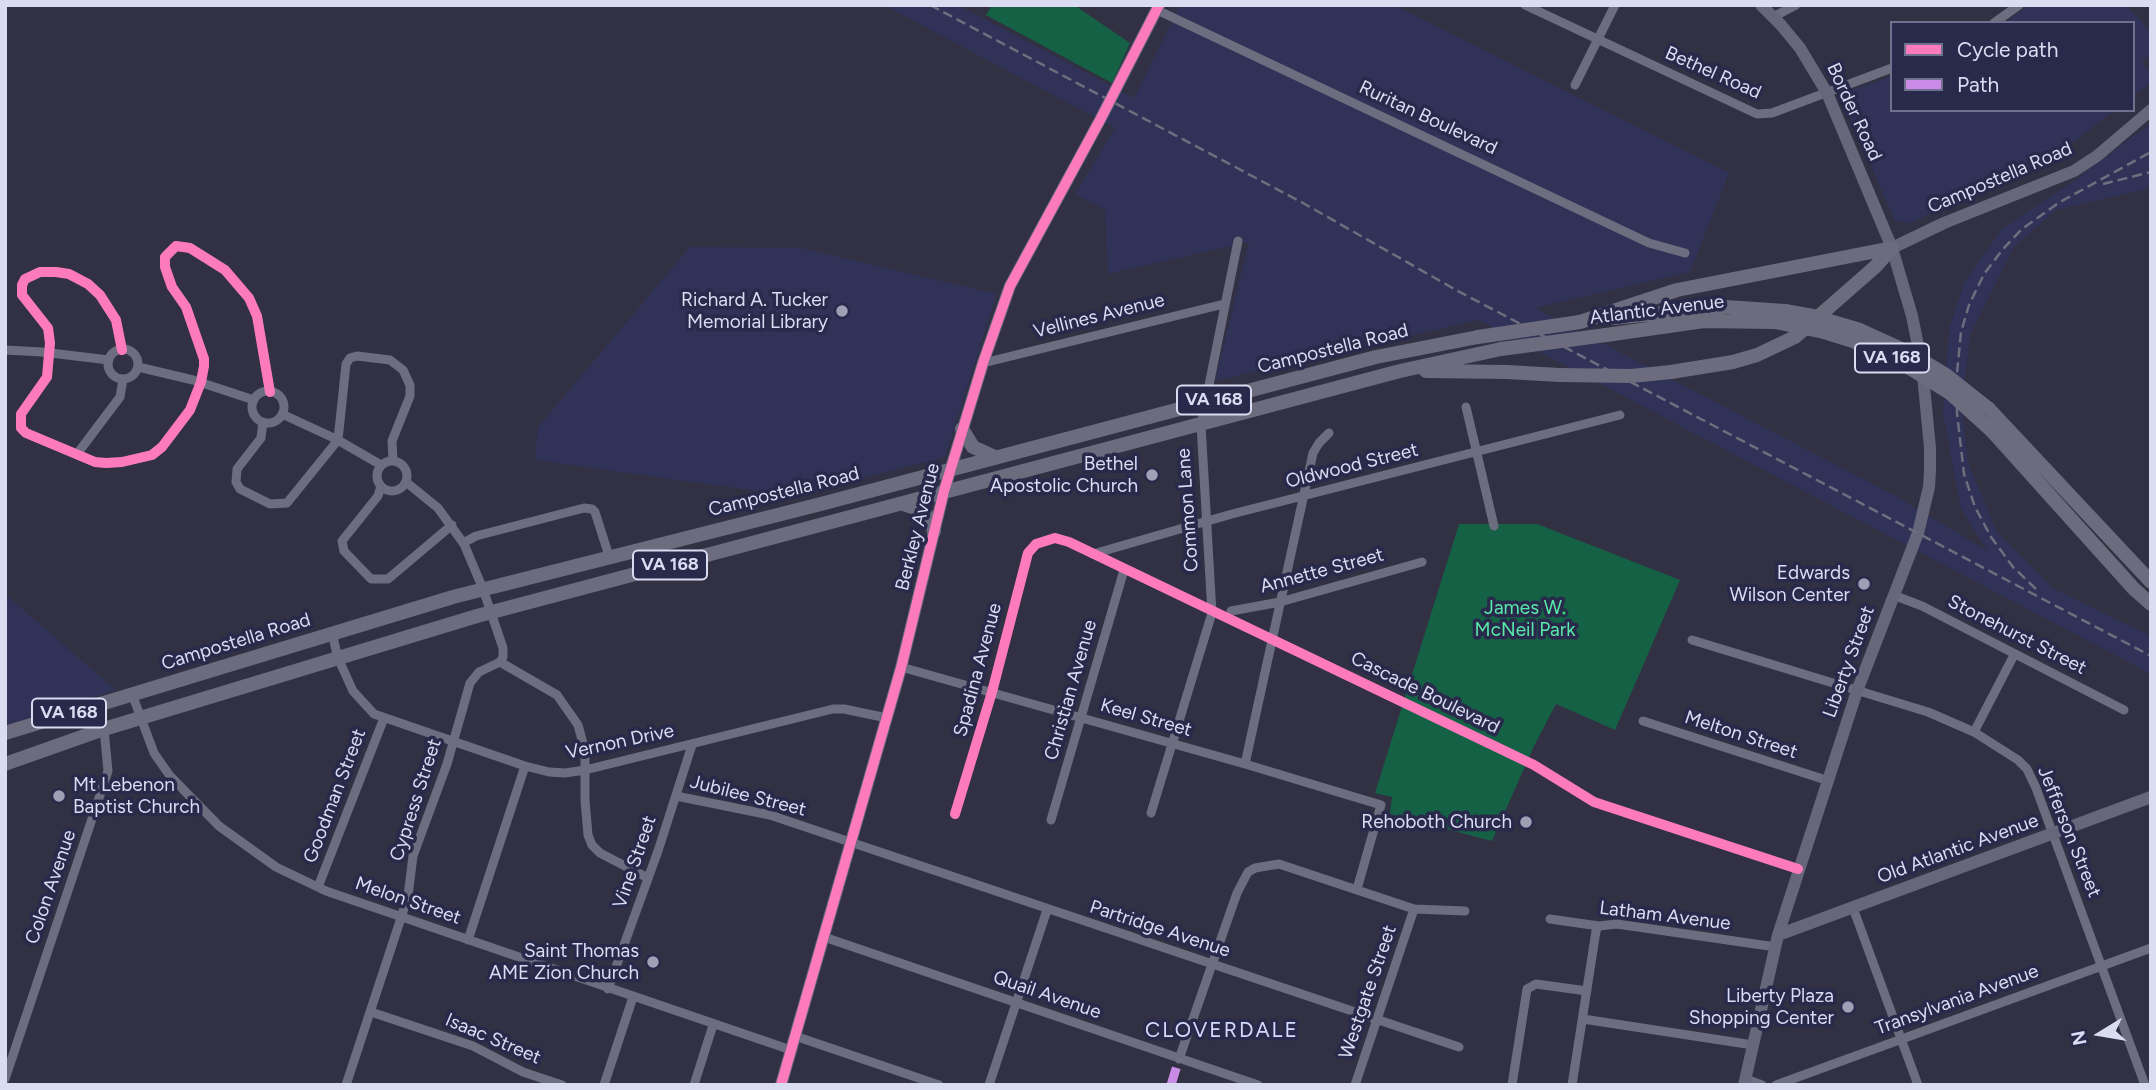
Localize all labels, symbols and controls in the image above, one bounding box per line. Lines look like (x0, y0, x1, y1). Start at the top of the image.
legend (1890, 21, 2135, 112)
text: Cycle path (1957, 37, 2058, 62)
street label: Bethel Road (1661, 42, 1765, 104)
street label: Border Road (1821, 59, 1887, 165)
text: Path (1957, 72, 1999, 97)
street label: Ruritan Boulevard (1355, 76, 1501, 160)
street label: Campostella Road (1924, 137, 2076, 219)
place label: Richard A. Tucker Memorial Library (681, 289, 828, 333)
street label: Vellines Avenue (1031, 289, 1167, 343)
street label: Atlantic Avenue (1588, 290, 1726, 330)
marker: Richard A. Tucker Memorial Library (834, 303, 850, 319)
street label: Campostella Road (1255, 319, 1411, 379)
road number: VA 168 (1855, 344, 1929, 372)
road number: VA 168 (1177, 386, 1251, 414)
street label: Oldwood Street (1283, 439, 1421, 493)
street label: Common Lane (1172, 447, 1204, 573)
place label: Bethel Apostolic Church (990, 453, 1138, 497)
street label: Berkley Avenue (891, 461, 945, 593)
street label: Campostella Road (706, 462, 862, 522)
marker: Bethel Apostolic Church (1144, 467, 1160, 483)
street label: Annette Street (1258, 544, 1386, 598)
road number: VA 168 (633, 550, 707, 580)
place label: Edwards Wilson Center (1729, 562, 1850, 606)
marker: Edwards Wilson Center (1856, 576, 1872, 592)
street label: Stonehurst Street (1944, 590, 2090, 680)
park label: James W. McNeil Park (1475, 597, 1575, 641)
street label: Spadina Avenue (949, 601, 1007, 739)
street label: Liberty Street (1818, 603, 1880, 721)
street label: Campostella Road (159, 608, 313, 676)
street label: Christian Avenue (1040, 617, 1102, 763)
street label: Cascade Boulevard (1347, 647, 1503, 739)
street label: Keel Street (1098, 694, 1194, 742)
road number: VA 168 (32, 698, 106, 728)
street label: Melton Street (1682, 706, 1800, 764)
street label: Vernon Drive (564, 719, 676, 765)
street label: Goodman Street (299, 726, 371, 866)
street label: Cypress Street (385, 736, 447, 864)
street label: Jefferson Street (2032, 763, 2106, 901)
street label: Jubilee Street (688, 771, 808, 821)
place label: Mt Lebenon Baptist Church (73, 774, 200, 818)
marker: Mt Lebenon Baptist Church (51, 788, 67, 804)
street label: Old Atlantic Avenue (1874, 809, 2042, 889)
place label: Rehoboth Church (1361, 811, 1512, 833)
street label: Vine Street (609, 813, 661, 911)
marker: Rehoboth Church (1518, 814, 1534, 830)
street label: Colon Avenue (21, 827, 81, 947)
street label: Melon Street (352, 872, 464, 930)
street label: Partridge Avenue (1087, 896, 1233, 962)
street label: Latham Avenue (1598, 897, 1732, 935)
street label: Westgate Street (1334, 922, 1402, 1062)
place label: Saint Thomas AME Zion Church (489, 940, 639, 984)
marker: Saint Thomas AME Zion Church (645, 954, 661, 970)
street label: Transylvania Avenue (1872, 960, 2042, 1040)
street label: Quail Avenue (990, 966, 1104, 1024)
place label: Liberty Plaza Shopping Center (1689, 985, 1834, 1029)
marker: Liberty Plaza Shopping Center (1840, 999, 1856, 1015)
north arrow (2065, 999, 2135, 1069)
street label: Isaac Street (442, 1009, 544, 1069)
district label: CLOVERDALE (1146, 1018, 1298, 1044)
text: N (2066, 1029, 2092, 1048)

